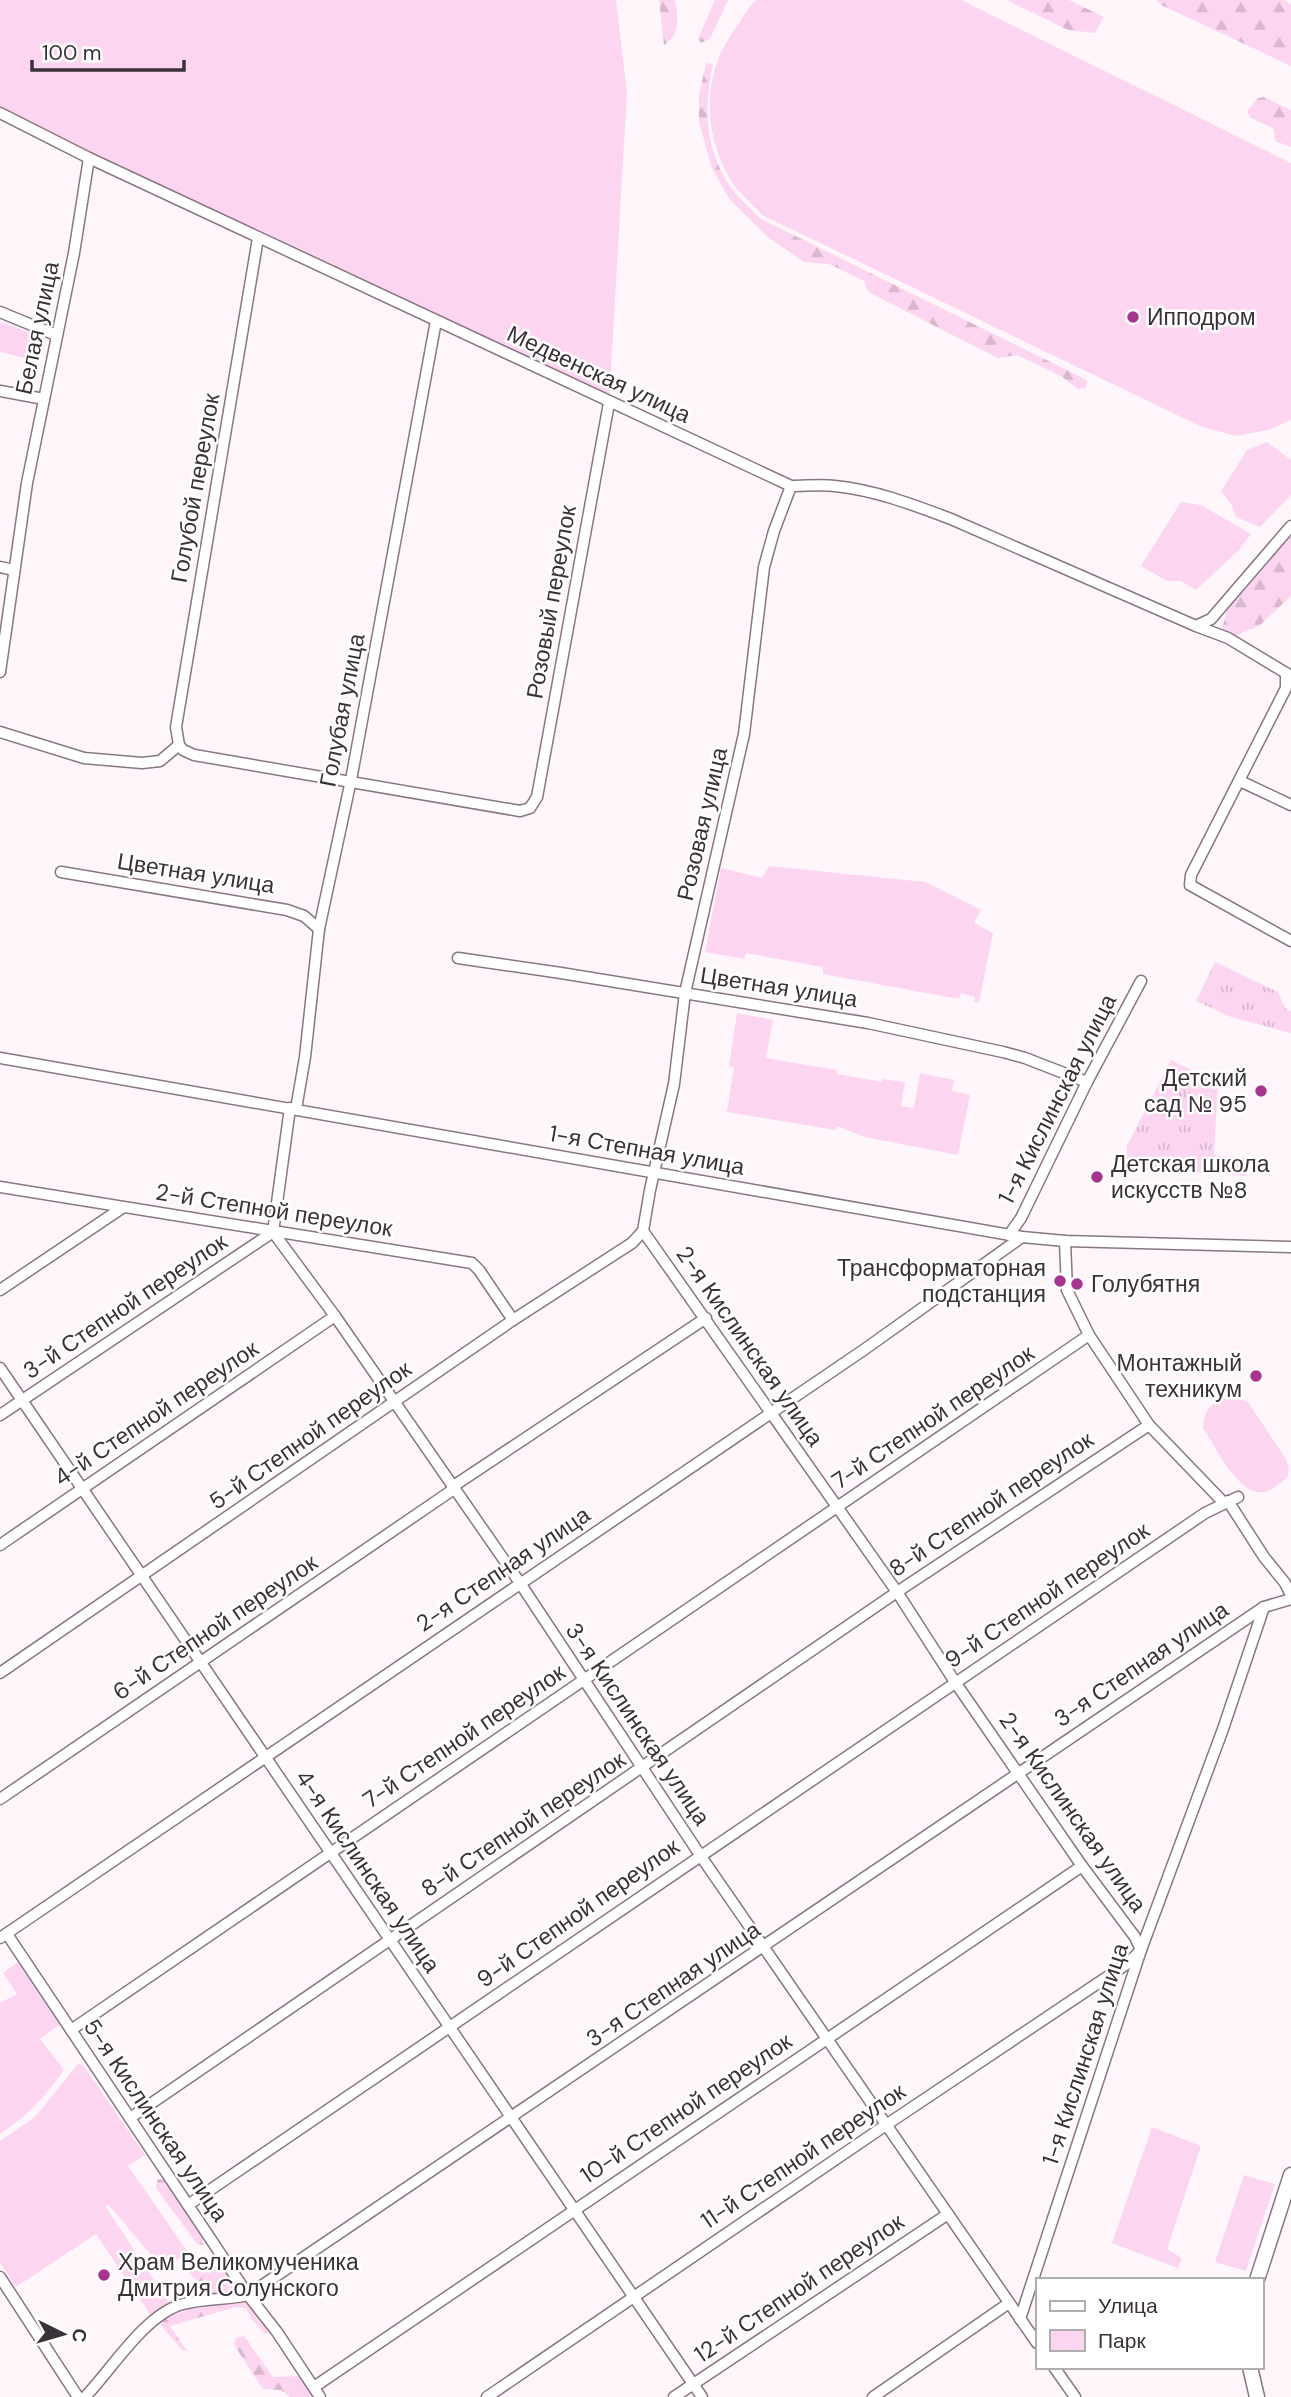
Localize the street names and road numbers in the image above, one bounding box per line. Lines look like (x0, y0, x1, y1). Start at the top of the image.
street label: Белая улица (8, 259, 66, 397)
street label: Медвенская улица (502, 318, 696, 430)
street label: Голубой переулок (164, 390, 227, 585)
street label: Розовый переулок (519, 502, 583, 701)
street label: Голубая улица (312, 631, 372, 789)
street label: Розовая улица (670, 744, 734, 904)
street label: Цветная улица (115, 846, 277, 900)
street label: Цветная улица (698, 960, 860, 1014)
street label: 1-я Кислинская улица (991, 989, 1123, 1209)
street label: 1-я Степная улица (547, 1118, 747, 1182)
street label: 2-й Степной переулок (153, 1176, 395, 1244)
street label: 3-й Степной переулок (17, 1226, 234, 1385)
street label: 2-я Кислинская улица (670, 1240, 831, 1452)
street label: 4-й Степной переулок (48, 1333, 265, 1493)
street label: 7-й Степной переулок (826, 1338, 1041, 1496)
street label: 5-й Степной переулок (203, 1353, 418, 1516)
street label: 8-й Степной переулок (883, 1424, 1100, 1584)
street label: 2-я Степная улица (410, 1500, 596, 1638)
street label: 9-й Степной переулок (939, 1515, 1156, 1675)
street label: 6-й Степной переулок (107, 1547, 324, 1707)
street label: 3-я Степная улица (1048, 1594, 1234, 1733)
street label: 3-я Кислинская улица (559, 1617, 717, 1831)
street label: 7-й Степной переулок (357, 1657, 572, 1815)
street label: 2-я Кислинская улица (993, 1706, 1154, 1918)
street label: 8-й Степной переулок (415, 1744, 632, 1904)
street label: 4-я Кислинская улица (289, 1764, 447, 1978)
street label: 9-й Степной переулок (471, 1831, 686, 1994)
street label: 3-я Степная улица (580, 1914, 766, 2053)
street label: 1-я Кислинская улица (1035, 1939, 1135, 2169)
street label: 5-я Кислинская улица (77, 2013, 235, 2227)
street label: 10-й Степной переулок (574, 2025, 798, 2190)
street label: 11-й Степной переулок (695, 2076, 912, 2236)
street label: 12-й Степной переулок (688, 2206, 910, 2369)

